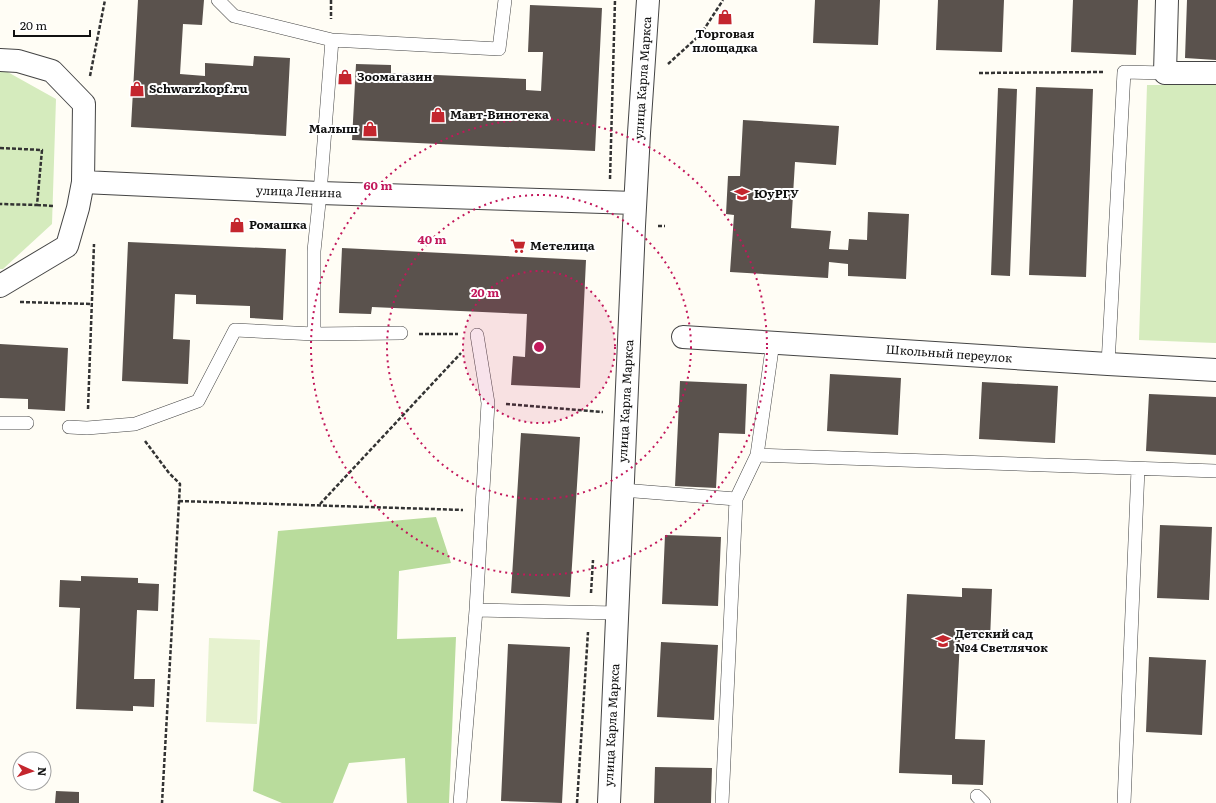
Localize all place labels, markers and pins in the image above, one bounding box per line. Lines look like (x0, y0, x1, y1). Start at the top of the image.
shop icon: Торговая площадка (716, 8, 734, 26)
place label: Торговая площадка (692, 24, 758, 56)
place label: Зоомагазин (357, 67, 433, 85)
shop icon: Зоомагазин (336, 68, 354, 86)
place label: Schwarzkopf.ru (149, 79, 248, 97)
shop icon: Schwarzkopf.ru (128, 80, 146, 98)
place label: Мавт-Винотека (450, 105, 549, 123)
shop icon: Мавт-Винотека (429, 106, 447, 124)
place label: Малыш (309, 119, 358, 137)
shop icon: Малыш (361, 120, 379, 138)
place label: ЮуРГУ (754, 184, 799, 202)
school or university icon: ЮуРГУ (733, 185, 751, 203)
place label: Ромашка (249, 215, 307, 233)
shop icon: Ромашка (228, 216, 246, 234)
place label: Метелица (530, 236, 595, 254)
supermarket icon: Метелица (509, 237, 527, 255)
centre of rings (532, 340, 546, 354)
place label: Детский сад №4 Светлячок (955, 624, 1048, 656)
school or university icon: Детский сад №4 Светлячок (934, 632, 952, 650)

